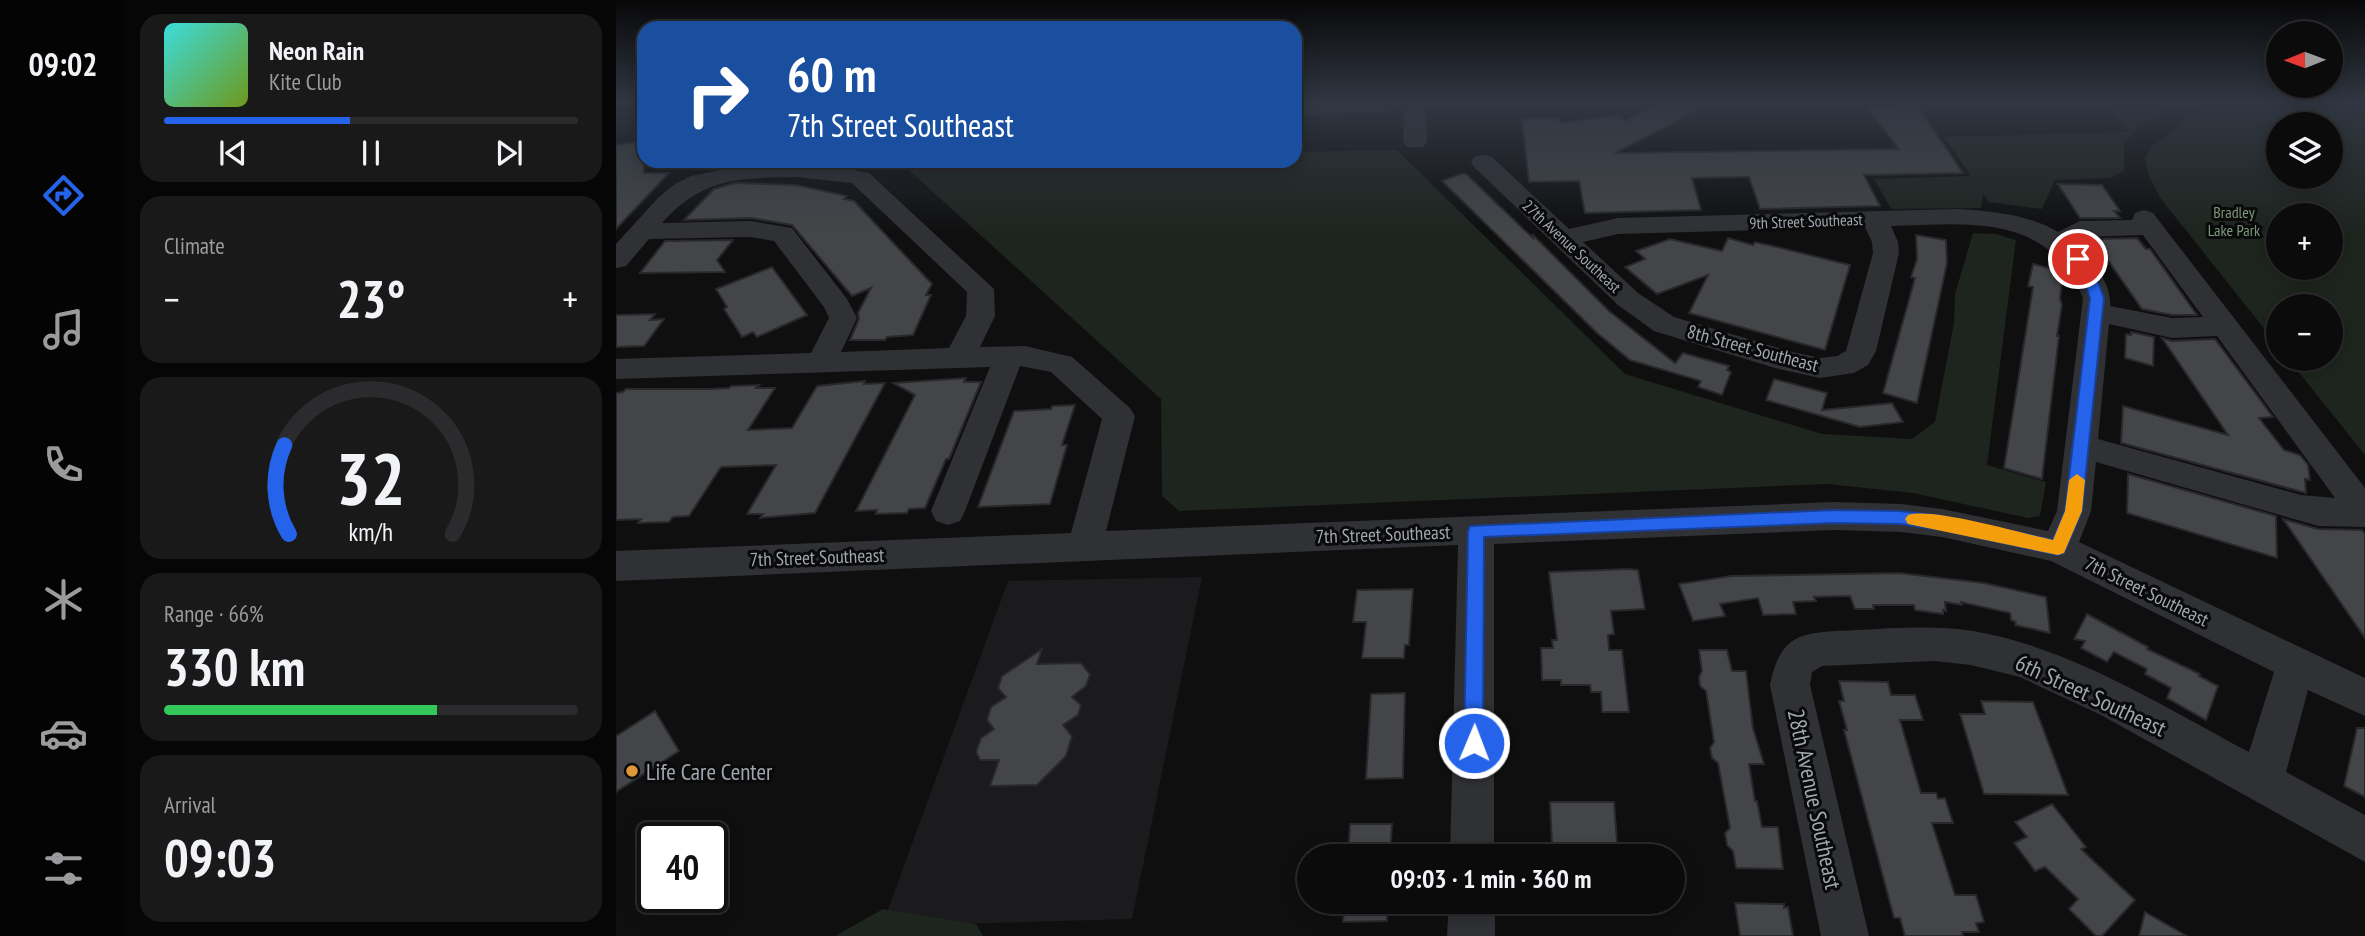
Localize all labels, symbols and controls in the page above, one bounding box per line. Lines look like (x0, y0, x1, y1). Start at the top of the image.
north arrow (2266, 21, 2343, 98)
map controls (2266, 21, 2343, 371)
text: Neon Rain (269, 34, 364, 67)
text: 60 m (787, 42, 876, 106)
text: 09:02 (28, 43, 98, 85)
icon: right (672, 49, 763, 140)
text: Kite Club (269, 67, 342, 96)
text: 7th Street Southeast (787, 104, 1014, 146)
button: layers (2266, 112, 2343, 189)
icon: previous (214, 134, 252, 172)
icon: pause (352, 134, 390, 172)
icon: next (490, 134, 528, 172)
icon: directions (39, 171, 88, 220)
street label: 27th Avenue Southeast (1519, 195, 1626, 297)
park label: Bradley Lake Park (2208, 202, 2261, 240)
button: + (2266, 203, 2343, 280)
street label: 9th Street Southeast (1749, 209, 1864, 233)
pin (2048, 229, 2108, 289)
text: Climate (164, 231, 225, 260)
icon: arrive (2059, 240, 2097, 278)
text: 23° (337, 265, 405, 332)
text: − (164, 274, 180, 323)
text: + (562, 274, 578, 323)
button: − (2266, 294, 2343, 371)
icon: music (39, 305, 88, 354)
street label: 8th Street Southeast (1685, 319, 1822, 377)
text: 32 (336, 430, 406, 524)
icon: phone (39, 440, 88, 489)
text: km/h (349, 516, 393, 548)
street label: 7th Street Southeast (1315, 520, 1451, 548)
street label: 7th Street Southeast (749, 543, 885, 571)
street label: 7th Street Southeast (2081, 551, 2213, 632)
icon: climate (39, 575, 88, 624)
text: Range · 66% (164, 599, 264, 628)
text: 330 km (164, 633, 305, 700)
street label: 6th Street Southeast (2011, 647, 2172, 743)
position arrow (1437, 706, 1511, 780)
street label: 28th Avenue Southeast (1782, 706, 1848, 892)
icon: car (39, 709, 88, 758)
place label: Life Care Center (646, 757, 773, 786)
marker: Life Care Center (624, 763, 640, 779)
text: Arrival (164, 790, 216, 819)
speed limit sign: 40 (637, 822, 728, 913)
text: 09:03 (164, 824, 276, 891)
icon: filters (39, 844, 88, 893)
text: 09:03 · 1 min · 360 m (1391, 862, 1591, 895)

